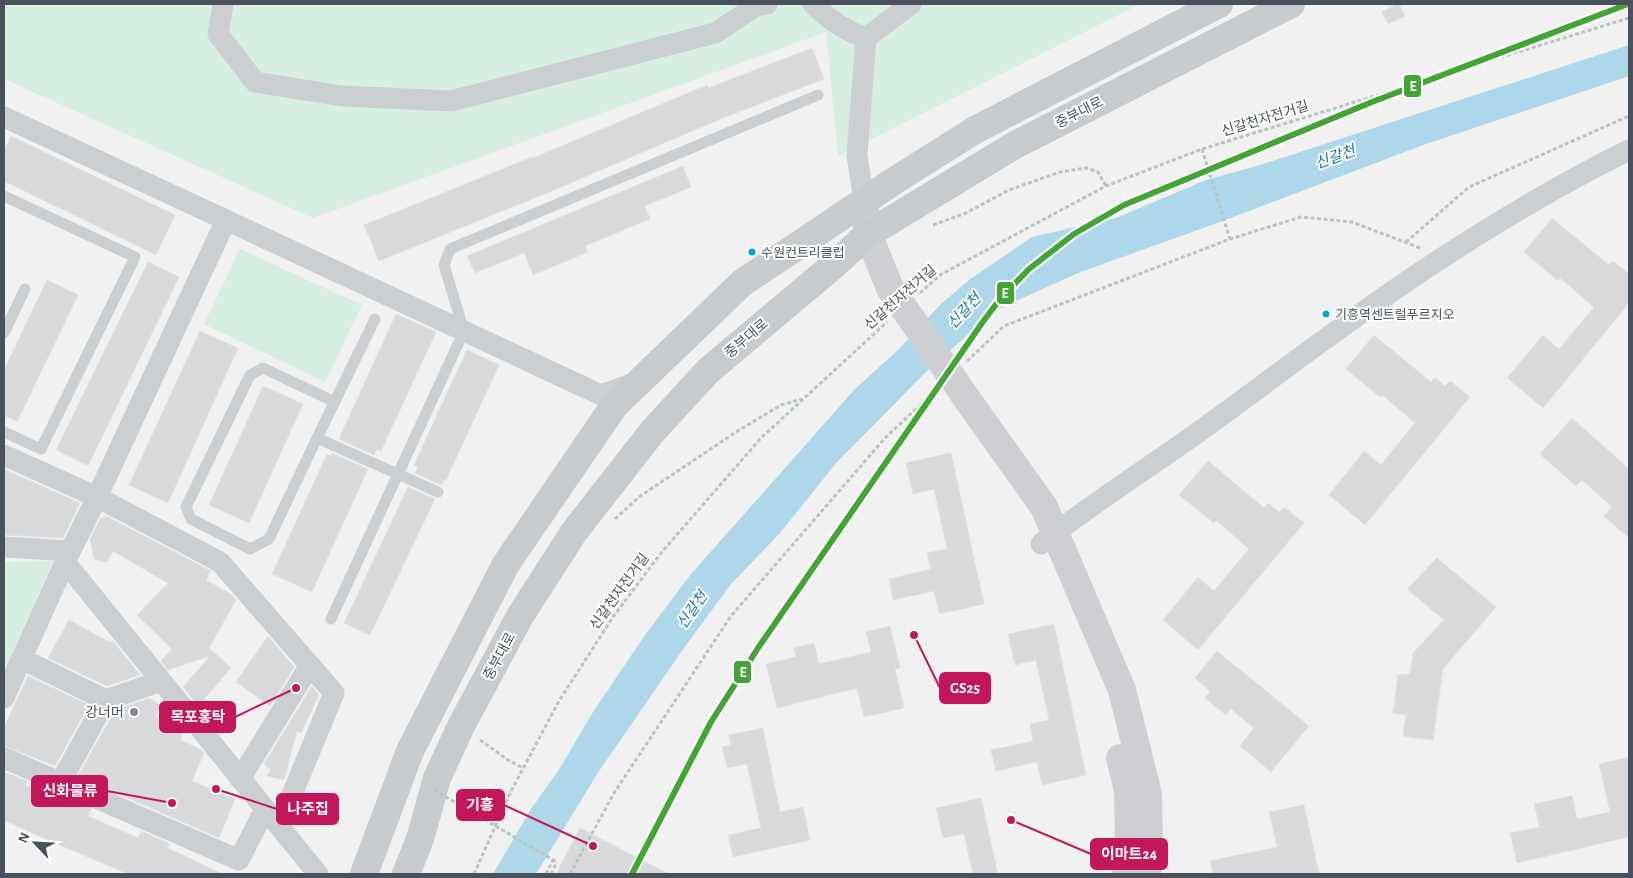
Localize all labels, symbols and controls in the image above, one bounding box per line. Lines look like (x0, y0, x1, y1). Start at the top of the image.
line badge: E (1403, 74, 1422, 98)
text: E (1409, 80, 1417, 94)
street label: 중부대로 (1053, 94, 1106, 131)
street label: 신갈천자전거길 (1220, 97, 1310, 139)
water label: 신갈천 (1313, 142, 1359, 172)
place label: 수원컨트리클럽 (761, 246, 845, 260)
marker: 수원컨트리클럽 (747, 247, 757, 257)
street label: 신갈천자전거길 (861, 261, 939, 333)
line badge: E (996, 281, 1015, 305)
text: E (1001, 287, 1009, 301)
water label: 신갈천 (944, 289, 985, 332)
place label: 기흥역센트럴푸르지오 (1335, 308, 1455, 322)
marker: 기흥역센트럴푸르지오 (1321, 309, 1331, 319)
street label: 중부대로 (722, 316, 771, 361)
street label: 신갈천자전거길 (586, 550, 652, 632)
water label: 신갈천 (674, 587, 712, 632)
street label: 중부대로 (481, 630, 518, 683)
line badge: E (733, 660, 752, 684)
text: E (739, 666, 747, 680)
callout: GS25 (940, 673, 990, 703)
text: GS25 (950, 681, 980, 696)
callout: 목포홍탁 (160, 702, 235, 732)
place label: 강너머 (85, 705, 124, 720)
marker: 강너머 (128, 706, 140, 718)
text: 목포홍탁 (170, 709, 226, 725)
callout: 신화물류 (32, 776, 107, 806)
text: 신화물류 (42, 783, 98, 799)
callout: 기흥 (457, 790, 504, 820)
callout: 나주집 (277, 794, 338, 824)
text: 기흥 (466, 797, 494, 813)
text: 나주집 (287, 801, 329, 817)
north arrow (10, 818, 60, 868)
text: N (16, 831, 33, 845)
callout: 이마트24 (1091, 839, 1167, 869)
text: 이마트24 (1101, 846, 1157, 862)

